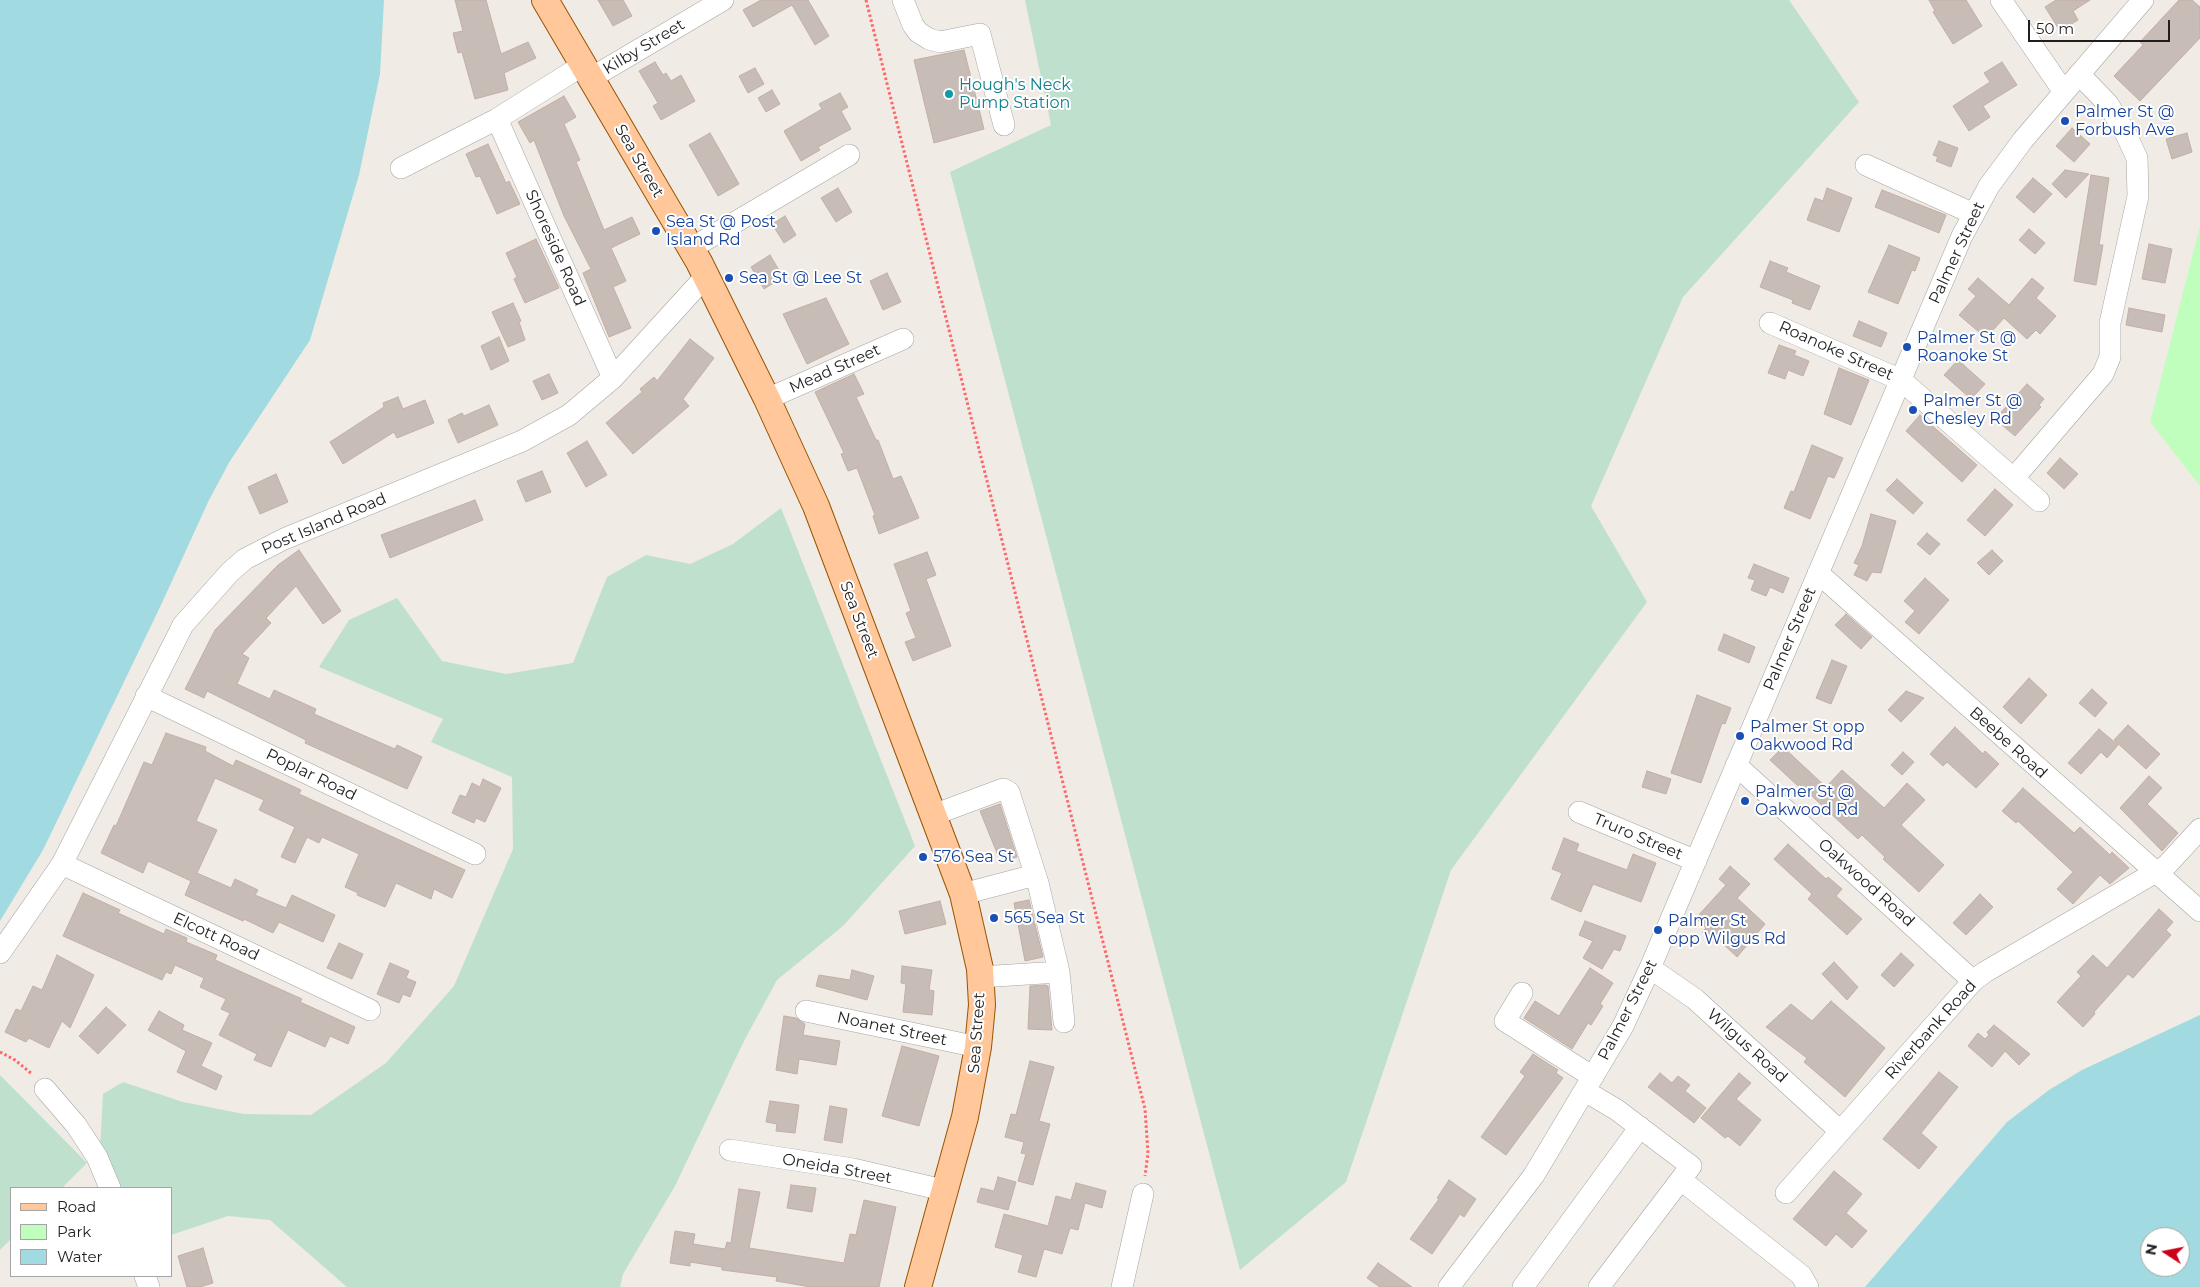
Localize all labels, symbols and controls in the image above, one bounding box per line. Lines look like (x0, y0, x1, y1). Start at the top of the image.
scale bar (2030, 10, 2172, 42)
street label: Kilby Street (600, 15, 688, 79)
text: 50 m (2036, 19, 2074, 38)
place label: Hough's Neck Pump Station (959, 75, 1071, 113)
marker: Hough's Neck Pump Station (943, 88, 955, 100)
place label: Palmer St @ Forbush Ave (2075, 102, 2175, 140)
marker: Palmer St @ Forbush Ave (2059, 115, 2071, 127)
street label: Sea Street (610, 121, 668, 201)
street label: Shoreside Road (521, 187, 589, 309)
street label: Palmer Street (1925, 199, 1989, 307)
place label: Sea St @ Post Island Rd (666, 212, 776, 250)
marker: Sea St @ Post Island Rd (650, 225, 662, 237)
place label: Sea St @ Lee St (739, 268, 862, 288)
marker: Sea St @ Lee St (723, 272, 735, 284)
street label: Roanoke Street (1776, 317, 1896, 385)
place label: Palmer St @ Roanoke St (1917, 328, 2016, 366)
street label: Mead Street (787, 340, 883, 398)
marker: Palmer St @ Roanoke St (1901, 341, 1913, 353)
place label: Palmer St @ Chesley Rd (1923, 391, 2022, 429)
marker: Palmer St @ Chesley Rd (1907, 404, 1919, 416)
street label: Post Island Road (259, 489, 389, 559)
street label: Sea Street (835, 579, 883, 661)
street label: Palmer Street (1760, 584, 1820, 694)
street label: Beebe Road (1965, 703, 2051, 783)
place label: Palmer St opp Oakwood Rd (1750, 717, 1864, 755)
marker: Palmer St opp Oakwood Rd (1734, 730, 1746, 742)
street label: Poplar Road (263, 745, 359, 805)
place label: Palmer St @ Oakwood Rd (1755, 782, 1858, 820)
marker: Palmer St @ Oakwood Rd (1739, 795, 1751, 807)
street label: Truro Street (1591, 810, 1685, 864)
street label: Oakwood Road (1814, 835, 1918, 931)
place label: 576 Sea St (933, 847, 1014, 867)
marker: 576 Sea St (917, 851, 929, 863)
place label: 565 Sea St (1004, 908, 1085, 928)
street label: Elcott Road (170, 909, 262, 965)
place label: Palmer St opp Wilgus Rd (1668, 911, 1786, 949)
marker: 565 Sea St (988, 912, 1000, 924)
marker: Palmer St opp Wilgus Rd (1652, 924, 1664, 936)
street label: Palmer Street (1594, 956, 1662, 1064)
street label: Riverbank Road (1881, 976, 1981, 1084)
street label: Sea Street (965, 992, 989, 1074)
street label: Wilgus Road (1703, 1005, 1791, 1087)
street label: Noanet Street (835, 1008, 949, 1050)
street label: Oneida Street (781, 1150, 893, 1188)
legend (10, 1187, 172, 1277)
text: Road (57, 1197, 96, 1216)
text: Park (57, 1222, 91, 1241)
north arrow (2140, 1227, 2190, 1277)
text: N (2141, 1242, 2161, 1257)
text: Water (57, 1247, 103, 1266)

